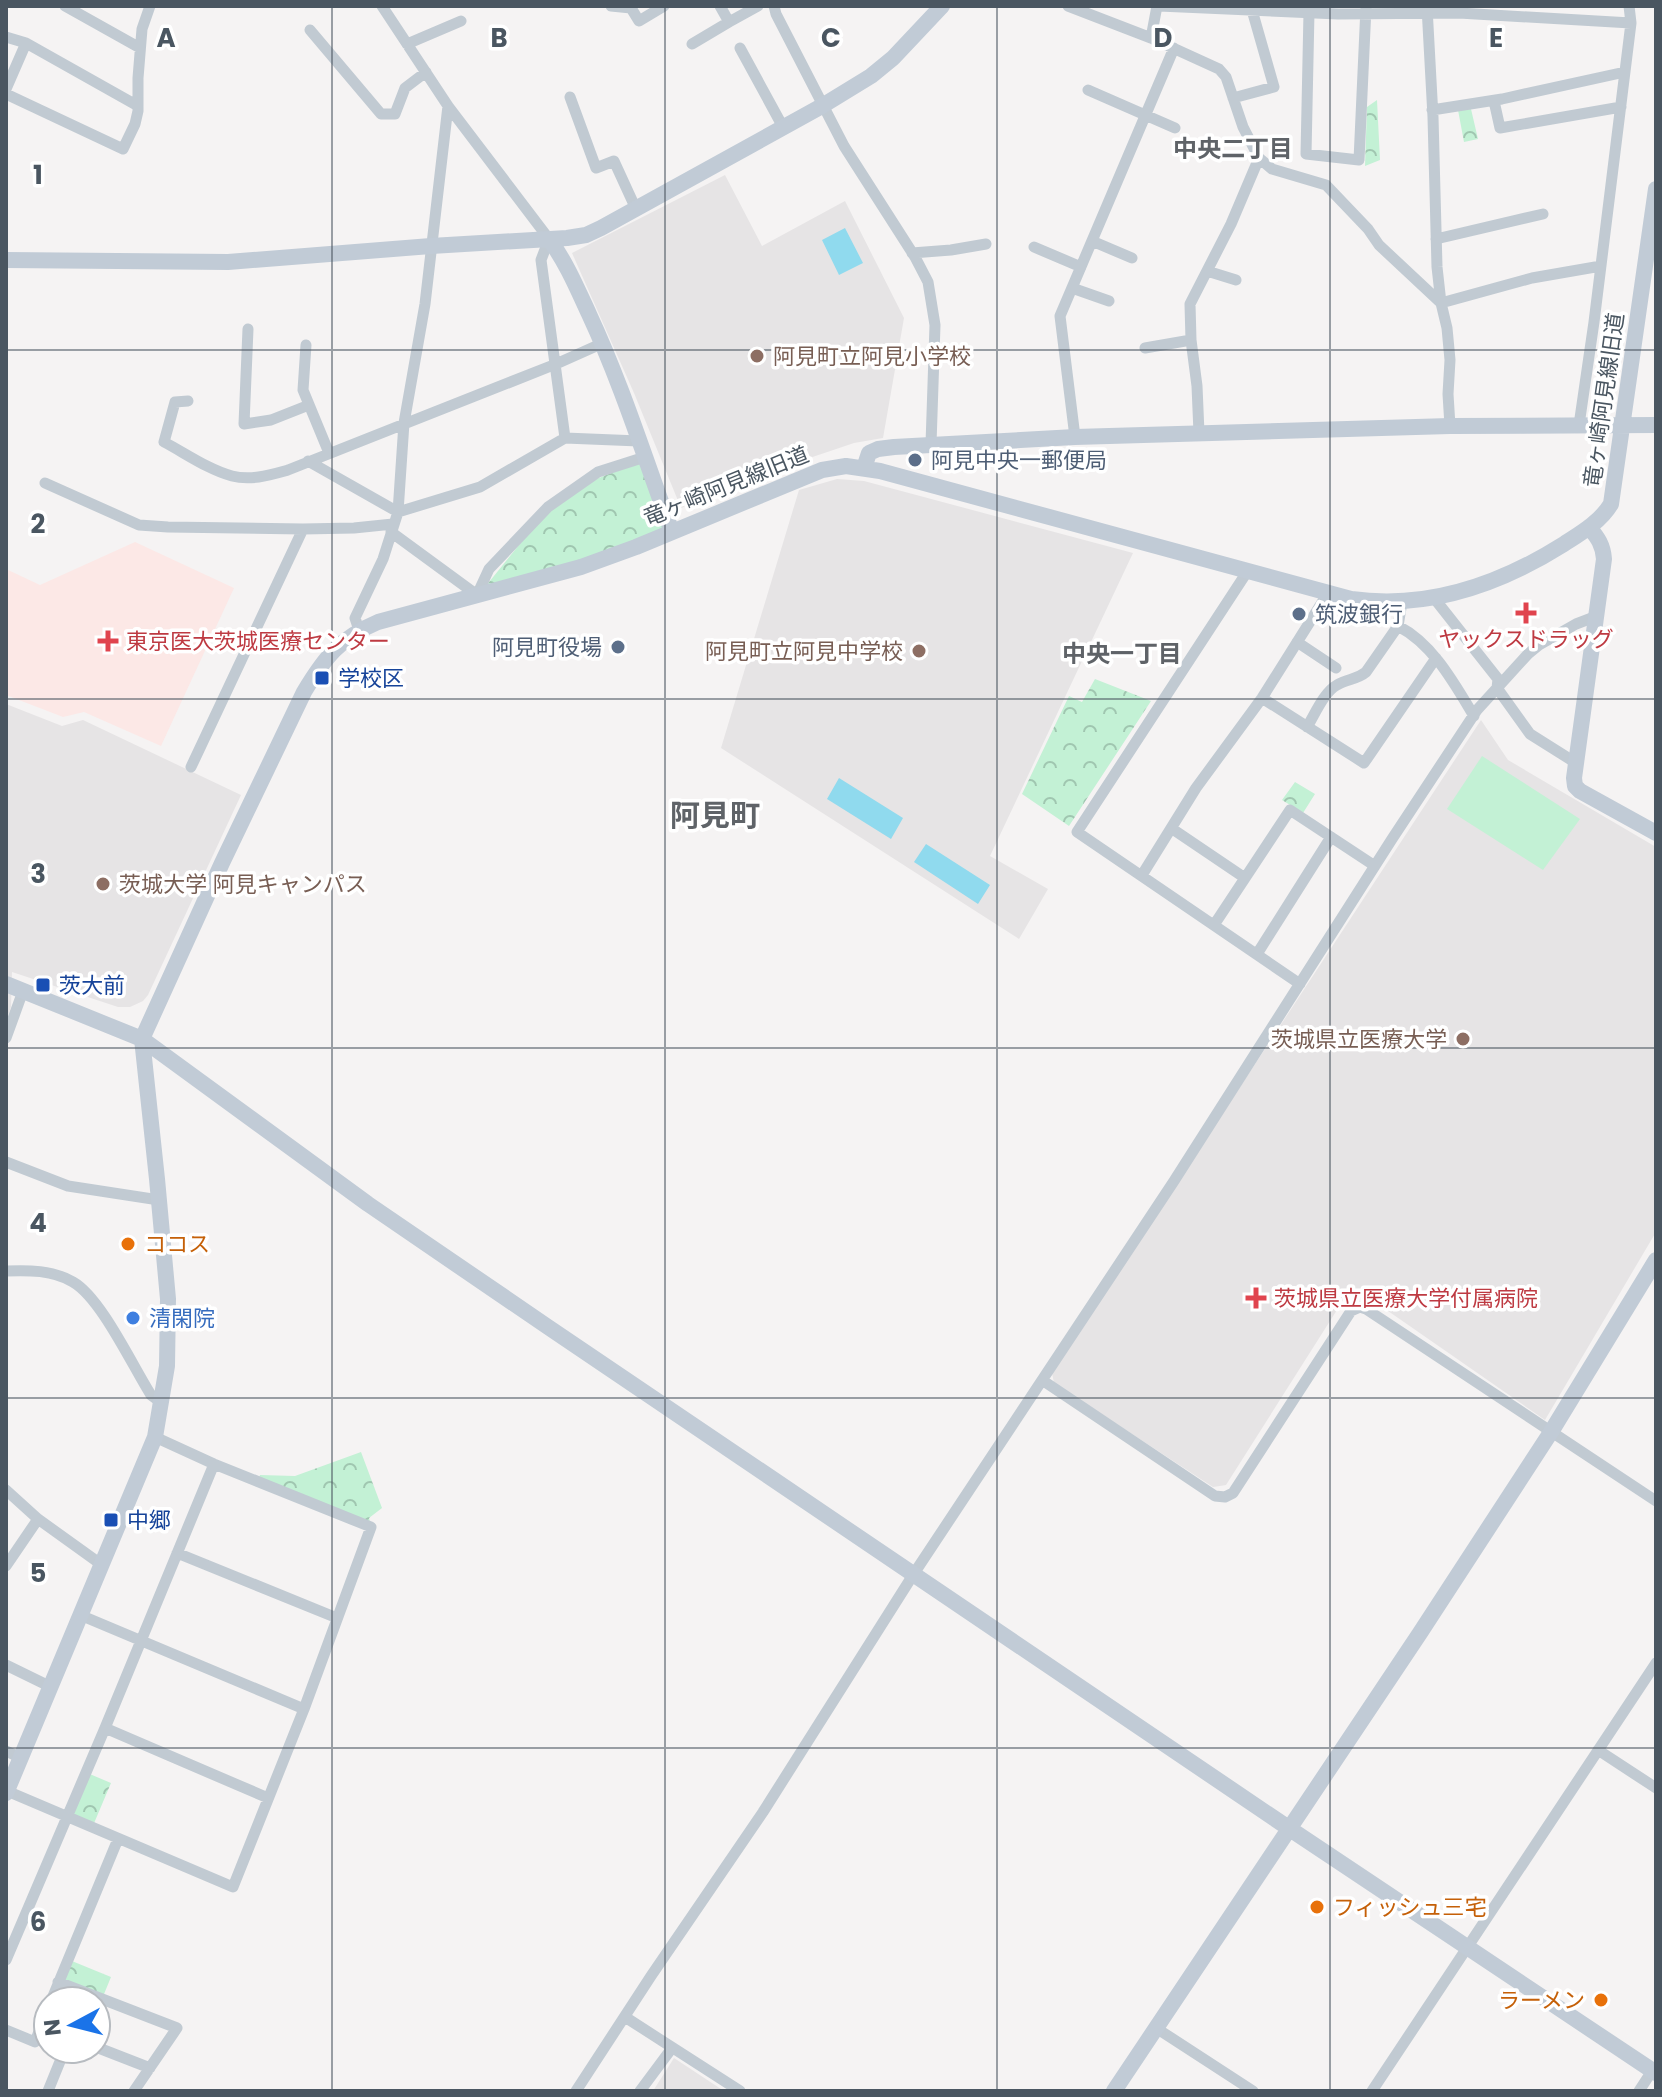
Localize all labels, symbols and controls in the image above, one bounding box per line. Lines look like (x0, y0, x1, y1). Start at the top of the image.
text: A (156, 20, 176, 56)
text: B (490, 20, 508, 56)
text: C (821, 20, 841, 56)
text: D (1154, 20, 1173, 56)
text: E (1489, 20, 1503, 56)
district label: 中央二丁目 (1173, 132, 1293, 165)
text: 1 (33, 157, 43, 193)
street label: 竜ヶ崎阿見線旧道 (1576, 311, 1632, 489)
place label: 阿見町立阿見小学校 (773, 341, 971, 372)
marker: 阿見町立阿見小学校 (748, 347, 766, 365)
street label: 竜ヶ崎阿見線旧道 (639, 439, 813, 533)
place label: 阿見中央一郵便局 (931, 445, 1107, 476)
marker: 阿見中央一郵便局 (906, 451, 924, 469)
text: 2 (31, 506, 46, 542)
place label: 筑波銀行 (1315, 599, 1403, 630)
marker: ヤックスドラッグ (1517, 604, 1535, 622)
marker: 筑波銀行 (1290, 605, 1308, 623)
place label: ヤックスドラッグ (1438, 624, 1614, 655)
place label: 東京医大茨城医療センター (126, 626, 390, 657)
marker: 東京医大茨城医療センター (97, 630, 119, 652)
place label: 阿見町役場 (492, 632, 602, 663)
place label: 阿見町立阿見中学校 (705, 636, 903, 667)
district label: 中央一丁目 (1062, 637, 1182, 670)
marker: 阿見町役場 (609, 638, 627, 656)
marker: 阿見町立阿見中学校 (910, 642, 928, 660)
place label: 学校区 (338, 663, 404, 694)
marker: 学校区 (313, 669, 331, 687)
district label: 阿見町 (670, 794, 760, 837)
text: 3 (30, 856, 46, 892)
place label: 茨城大学 阿見キャンパス (119, 869, 367, 900)
marker: 茨城大学 阿見キャンパス (94, 875, 112, 893)
place label: 茨大前 (59, 970, 125, 1001)
marker: 茨大前 (34, 976, 52, 994)
place label: 茨城県立医療大学 (1271, 1024, 1447, 1055)
marker: 茨城県立医療大学 (1454, 1030, 1472, 1048)
text: 4 (29, 1205, 47, 1241)
place label: ココス (144, 1229, 210, 1260)
marker: ココス (119, 1235, 137, 1253)
place label: 茨城県立医療大学付属病院 (1274, 1283, 1538, 1314)
marker: 茨城県立医療大学付属病院 (1245, 1287, 1267, 1309)
place label: 清閑院 (149, 1303, 215, 1334)
marker: 清閑院 (124, 1309, 142, 1327)
place label: 中郷 (127, 1505, 171, 1536)
marker: 中郷 (102, 1511, 120, 1529)
text: 5 (30, 1555, 46, 1591)
place label: フィッシュ三宅 (1333, 1892, 1487, 1923)
marker: フィッシュ三宅 (1308, 1898, 1326, 1916)
text: 6 (30, 1904, 46, 1940)
north arrow (32, 1985, 112, 2065)
place label: ラーメン (1498, 1985, 1585, 2016)
marker: ラーメン (1592, 1991, 1610, 2009)
text: N (36, 2017, 69, 2037)

